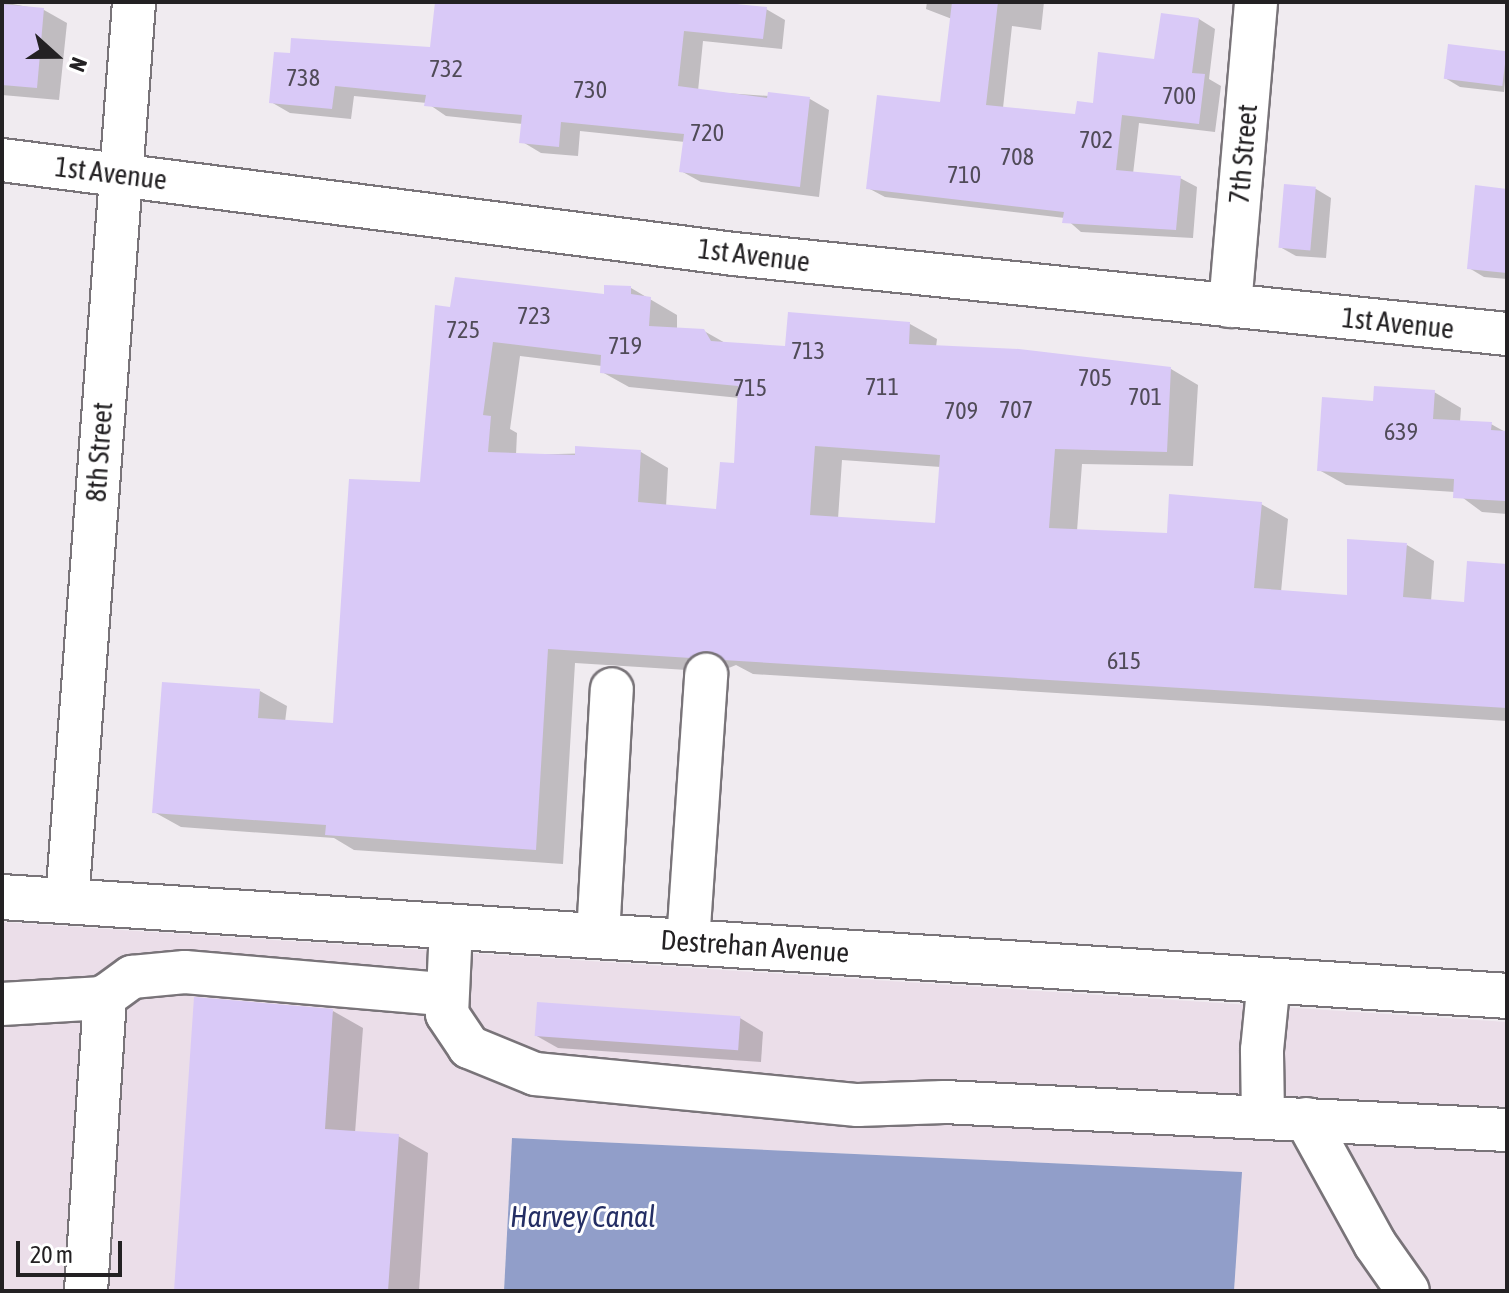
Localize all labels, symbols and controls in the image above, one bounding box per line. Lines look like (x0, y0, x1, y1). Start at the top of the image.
north arrow (16, 16, 96, 96)
text: N (64, 54, 93, 75)
house number: 732 (429, 55, 463, 83)
house number: 738 (286, 64, 320, 92)
house number: 730 (573, 76, 607, 104)
house number: 700 (1162, 82, 1196, 110)
street label: 7th Street (1222, 103, 1264, 205)
house number: 720 (690, 119, 724, 147)
house number: 702 (1079, 126, 1113, 154)
house number: 708 (1000, 143, 1034, 171)
street label: 1st Avenue (53, 149, 169, 197)
house number: 710 (947, 161, 981, 189)
street label: 1st Avenue (696, 231, 812, 279)
street label: 1st Avenue (1340, 300, 1456, 346)
house number: 723 (517, 302, 551, 330)
house number: 725 (446, 316, 480, 344)
house number: 719 (608, 332, 642, 360)
house number: 713 (791, 337, 825, 365)
house number: 705 (1078, 364, 1112, 392)
house number: 711 (865, 373, 899, 401)
house number: 715 (733, 374, 767, 402)
house number: 701 (1128, 383, 1162, 411)
house number: 707 (999, 396, 1033, 424)
house number: 709 (944, 397, 978, 425)
street label: 8th Street (79, 401, 119, 503)
house number: 639 (1384, 418, 1418, 446)
house number: 615 (1107, 647, 1141, 675)
street label: Destrehan Avenue (660, 923, 850, 969)
water label: Harvey Canal (510, 1198, 656, 1234)
scale bar (20, 1225, 126, 1275)
text: 20 m (30, 1241, 73, 1268)

